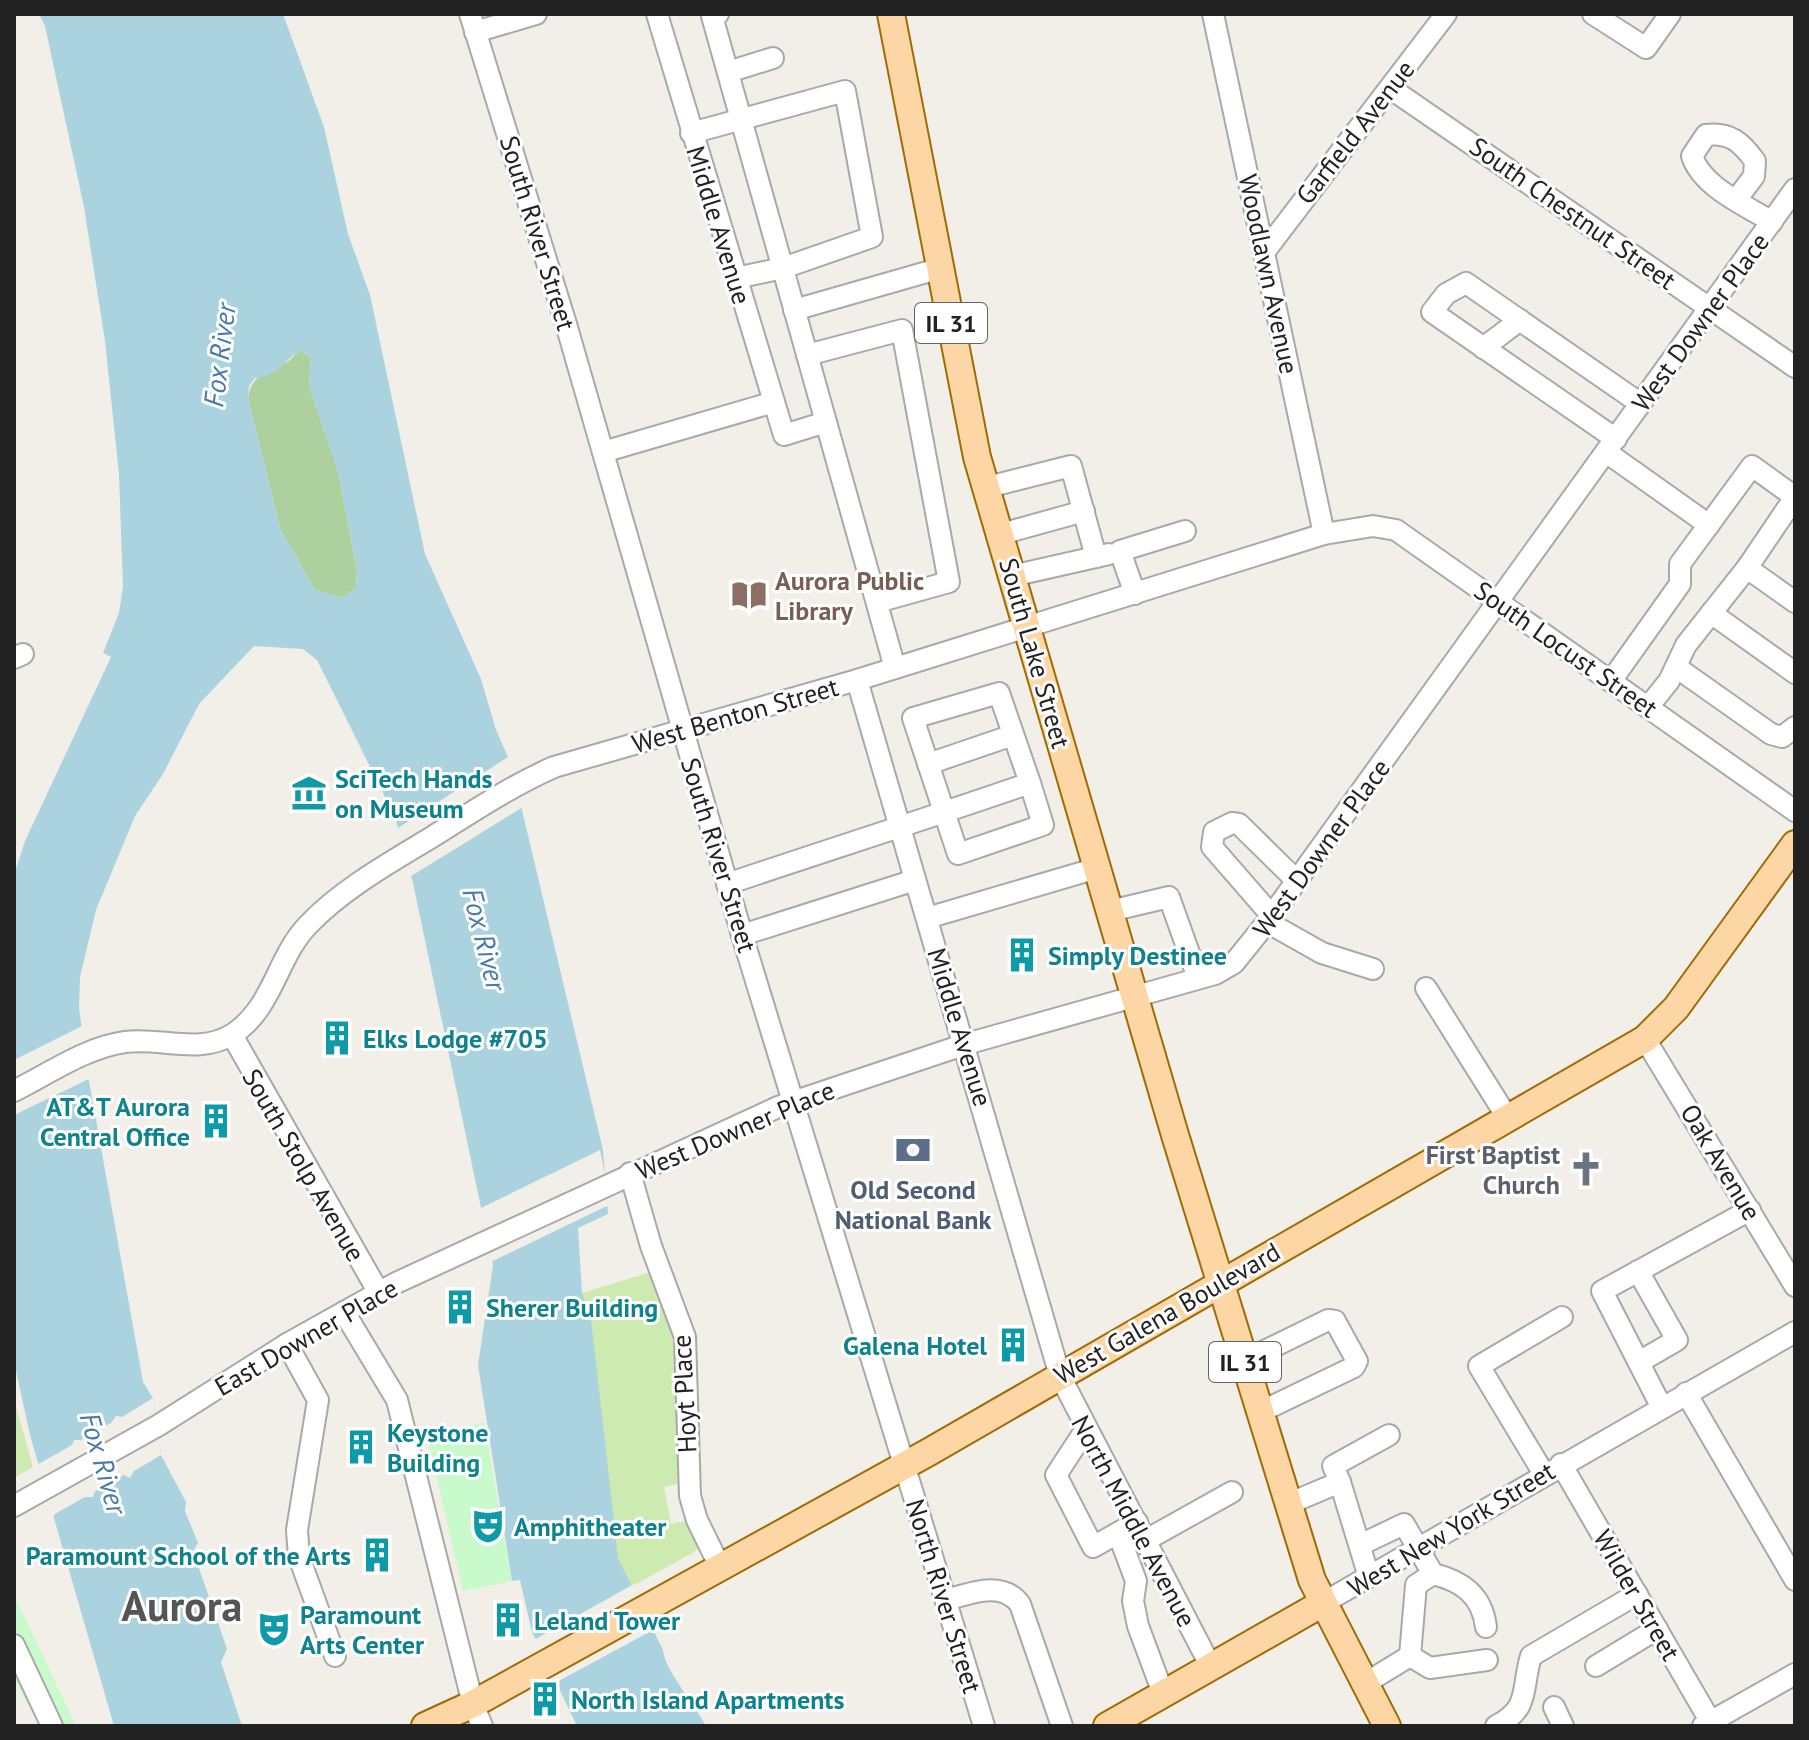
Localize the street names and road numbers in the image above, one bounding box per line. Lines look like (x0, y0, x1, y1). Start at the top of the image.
street label: Garfield Avenue (1288, 53, 1422, 211)
street label: South Chestnut Street (1464, 129, 1683, 297)
street label: South River Street (493, 132, 583, 334)
street label: Middle Avenue (679, 142, 759, 308)
street label: Woodlawn Avenue (1232, 171, 1306, 377)
street label: West Downer Place (1624, 226, 1776, 418)
road number: IL 31 (915, 303, 987, 343)
street label: South Lake Street (992, 554, 1078, 752)
street label: South Locust Street (1468, 573, 1664, 725)
street label: West Benton Street (628, 670, 842, 760)
street label: West Downer Place (1245, 752, 1397, 944)
street label: South River Street (674, 754, 764, 956)
street label: Middle Avenue (920, 944, 1000, 1110)
street label: South Stolp Avenue (235, 1063, 373, 1267)
street label: West Downer Place (631, 1073, 839, 1187)
street label: Oak Avenue (1673, 1098, 1769, 1226)
street label: West Galena Boulevard (1048, 1235, 1286, 1391)
street label: East Downer Place (209, 1271, 403, 1403)
street label: Hoyt Place (664, 1334, 704, 1454)
road number: IL 31 (1209, 1342, 1281, 1382)
street label: North Middle Avenue (1064, 1410, 1204, 1632)
street label: West New York Street (1342, 1454, 1561, 1604)
street label: North River Street (899, 1495, 989, 1697)
street label: Wilder Street (1586, 1524, 1688, 1666)

